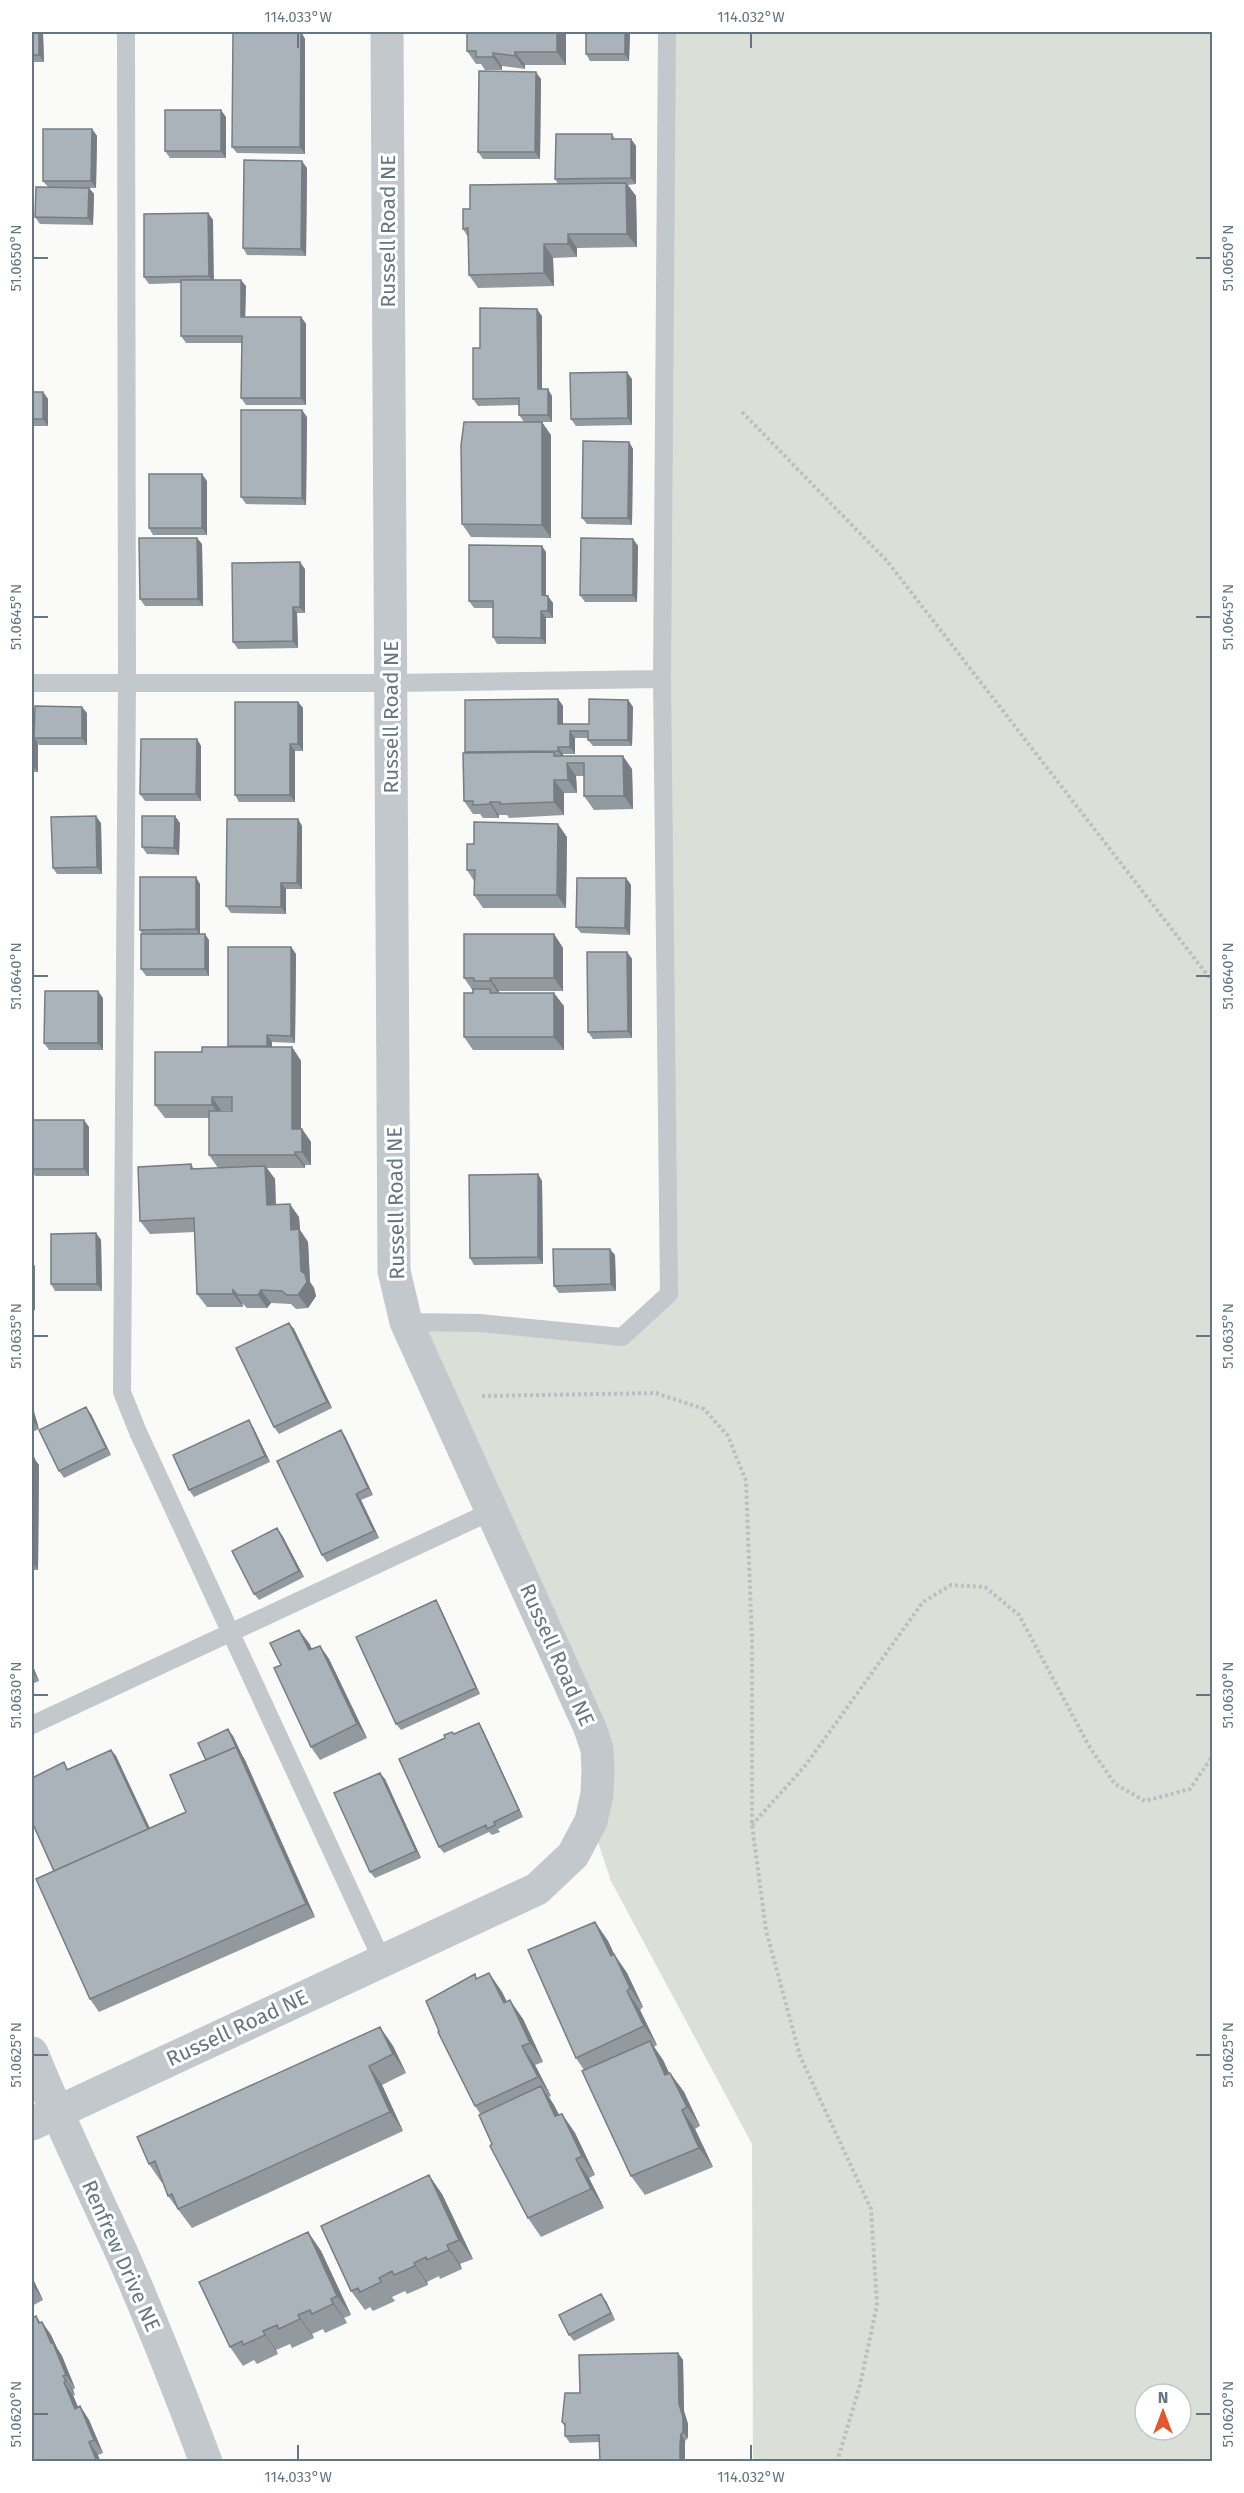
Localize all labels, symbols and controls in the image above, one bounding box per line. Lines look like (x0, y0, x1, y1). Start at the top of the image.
text: 114.033°W (264, 8, 332, 26)
text: 114.032°W (717, 8, 785, 26)
street label: Russell Road NE (375, 154, 401, 308)
text: 51.0650°N (7, 225, 25, 291)
text: 51.0650°N (1219, 225, 1237, 291)
text: 51.0645°N (7, 584, 25, 650)
text: 51.0645°N (1219, 584, 1237, 650)
street label: Russell Road NE (378, 640, 404, 794)
text: 51.0640°N (7, 942, 25, 1010)
text: 51.0640°N (1219, 942, 1237, 1010)
street label: Russell Road NE (382, 1126, 410, 1280)
text: 51.0635°N (7, 1303, 25, 1369)
text: 51.0635°N (1219, 1303, 1237, 1369)
street label: Russell Road NE (514, 1580, 600, 1730)
text: 51.0630°N (7, 1662, 25, 1728)
text: 51.0630°N (1219, 1662, 1237, 1728)
street label: Russell Road NE (162, 1984, 312, 2072)
text: 51.0625°N (7, 2022, 25, 2088)
text: 51.0625°N (1219, 2022, 1237, 2088)
street label: Renfrew Drive NE (76, 2176, 166, 2336)
text: 51.0620°N (7, 2381, 25, 2447)
text: 51.0620°N (1219, 2381, 1237, 2447)
north arrow (1133, 2382, 1193, 2442)
text: N (1158, 2388, 1168, 2407)
text: 114.033°W (264, 2468, 332, 2486)
text: 114.032°W (717, 2468, 785, 2486)

